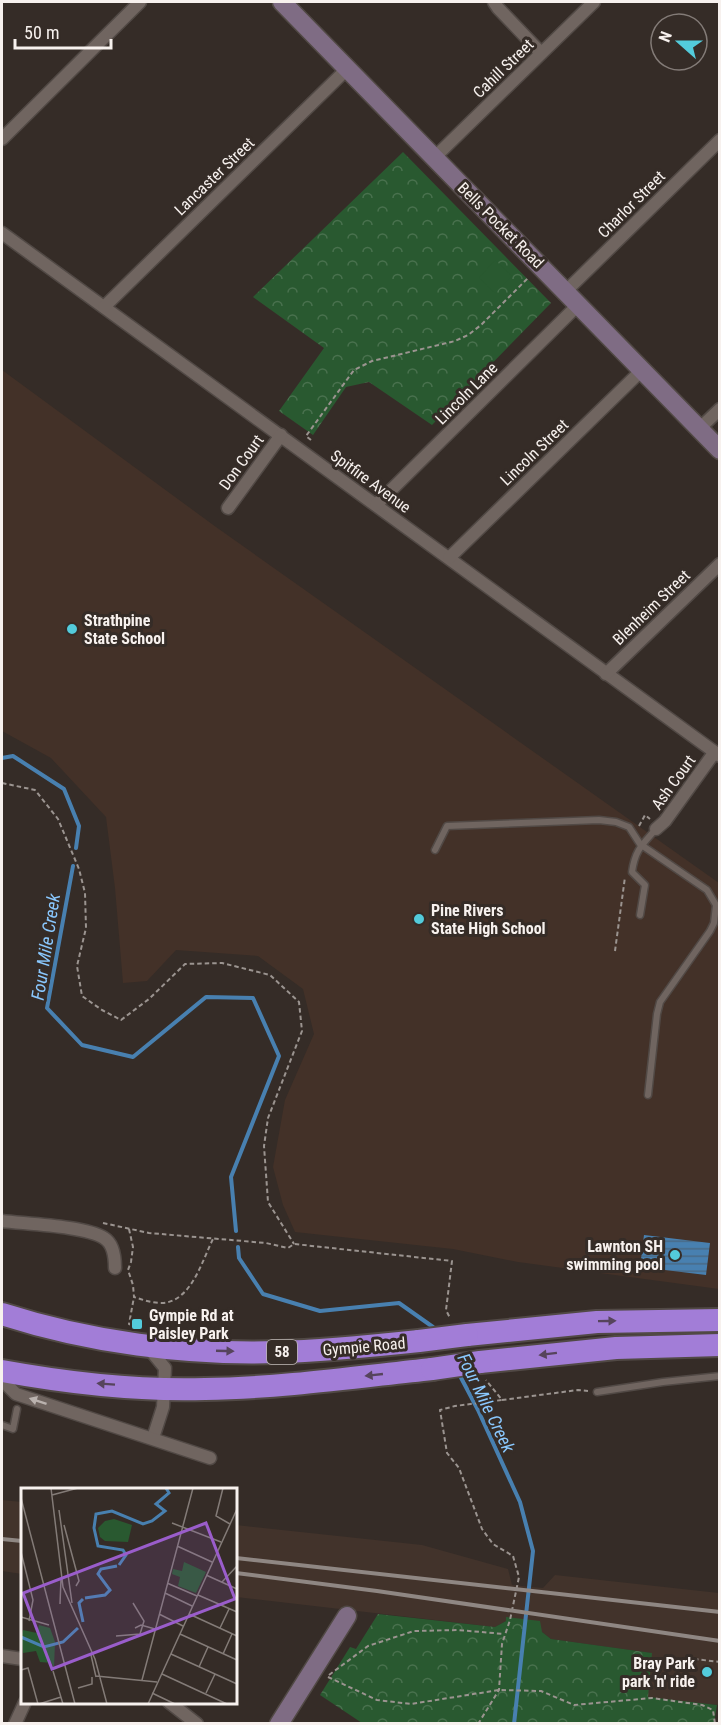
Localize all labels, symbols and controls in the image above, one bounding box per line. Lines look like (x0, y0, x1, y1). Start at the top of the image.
scale bar (15, 12, 111, 50)
north arrow (649, 12, 709, 72)
text: 50 m (24, 22, 59, 43)
text: N (655, 29, 676, 45)
street label: Cahill Street (469, 35, 538, 102)
street label: Lancaster Street (170, 133, 258, 219)
street label: Charlor Street (594, 167, 669, 242)
street label: Bells Pocket Road (454, 178, 548, 272)
street label: Lincoln Lane (431, 358, 501, 428)
street label: Lincoln Street (496, 415, 572, 489)
street label: Don Court (215, 431, 268, 494)
street label: Spitfire Avenue (327, 446, 414, 517)
street label: Blenheim Street (609, 566, 694, 649)
place label: Strathpine State School (84, 611, 165, 648)
marker: Strathpine State School (65, 622, 79, 636)
street label: Ash Court (647, 751, 700, 813)
water label: Four Mile Creek (27, 891, 64, 1002)
place label: Pine Rivers State High School (431, 901, 546, 938)
marker: Pine Rivers State High School (412, 912, 426, 926)
place label: Lawnton SH swimming pool (566, 1237, 663, 1274)
marker: Lawnton SH swimming pool (668, 1248, 682, 1262)
place label: Gympie Rd at Paisley Park (149, 1306, 234, 1343)
marker: Gympie Rd at Paisley Park (130, 1317, 144, 1331)
one-way arrow (598, 1317, 617, 1326)
street label: Gympie Road (322, 1333, 406, 1360)
road number: 58 (267, 1340, 297, 1364)
one-way arrow (215, 1346, 234, 1355)
water label: Four Mile Creek (453, 1350, 520, 1457)
one-way arrow (538, 1350, 557, 1359)
one-way arrow (365, 1370, 384, 1380)
one-way arrow (97, 1380, 116, 1389)
one-way arrow (29, 1395, 47, 1405)
inset map (21, 1488, 237, 1704)
place label: Bray Park park 'n' ride (622, 1654, 695, 1691)
marker: Bray Park park 'n' ride (700, 1665, 714, 1679)

